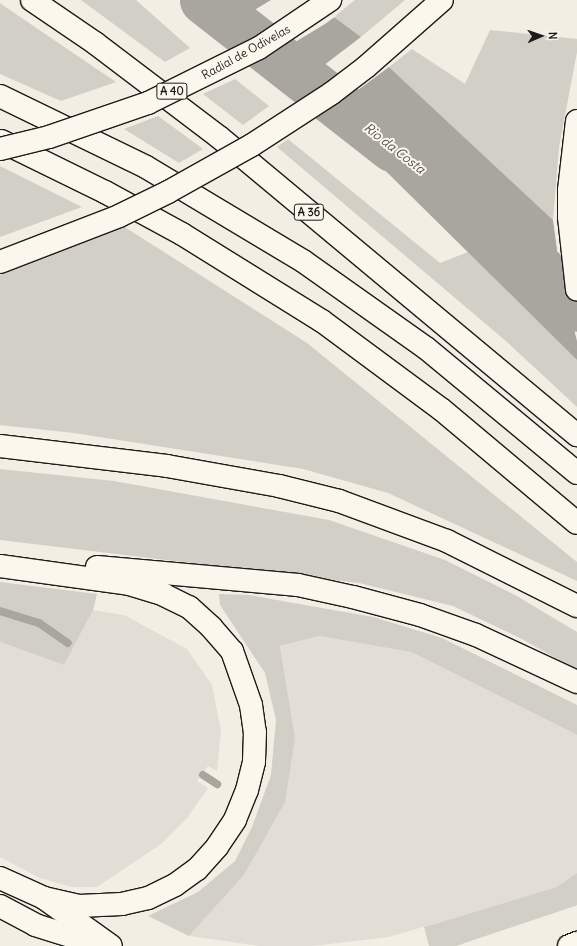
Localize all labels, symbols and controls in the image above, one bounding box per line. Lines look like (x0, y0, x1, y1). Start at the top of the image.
north arrow (521, 16, 561, 56)
street label: Radial de Odivelas (199, 22, 293, 82)
text: N (546, 32, 560, 40)
road number: A 40 (156, 82, 188, 100)
water label: Rio da Costa (360, 120, 428, 178)
road number: A 36 (293, 203, 325, 221)

